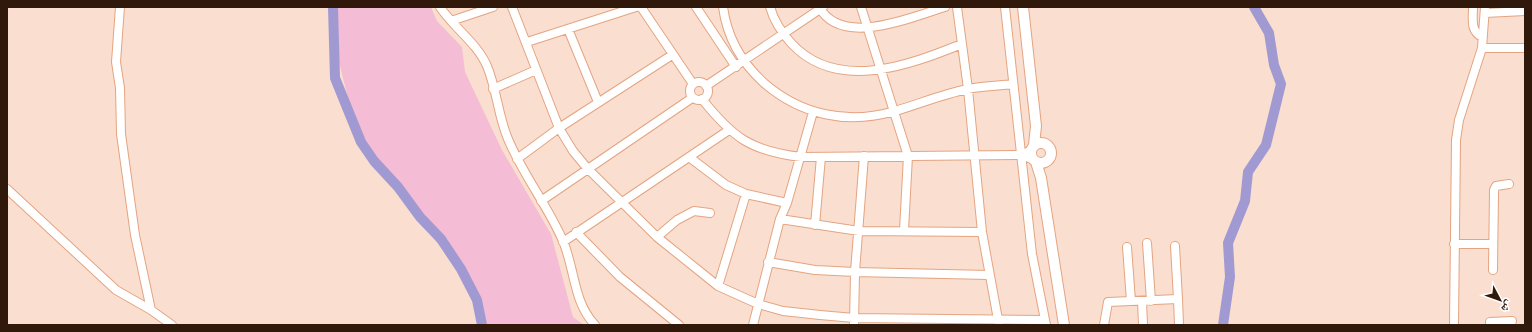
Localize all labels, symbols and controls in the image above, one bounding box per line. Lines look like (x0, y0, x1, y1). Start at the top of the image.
north arrow (1480, 280, 1520, 320)
text: ش (1497, 297, 1517, 316)

